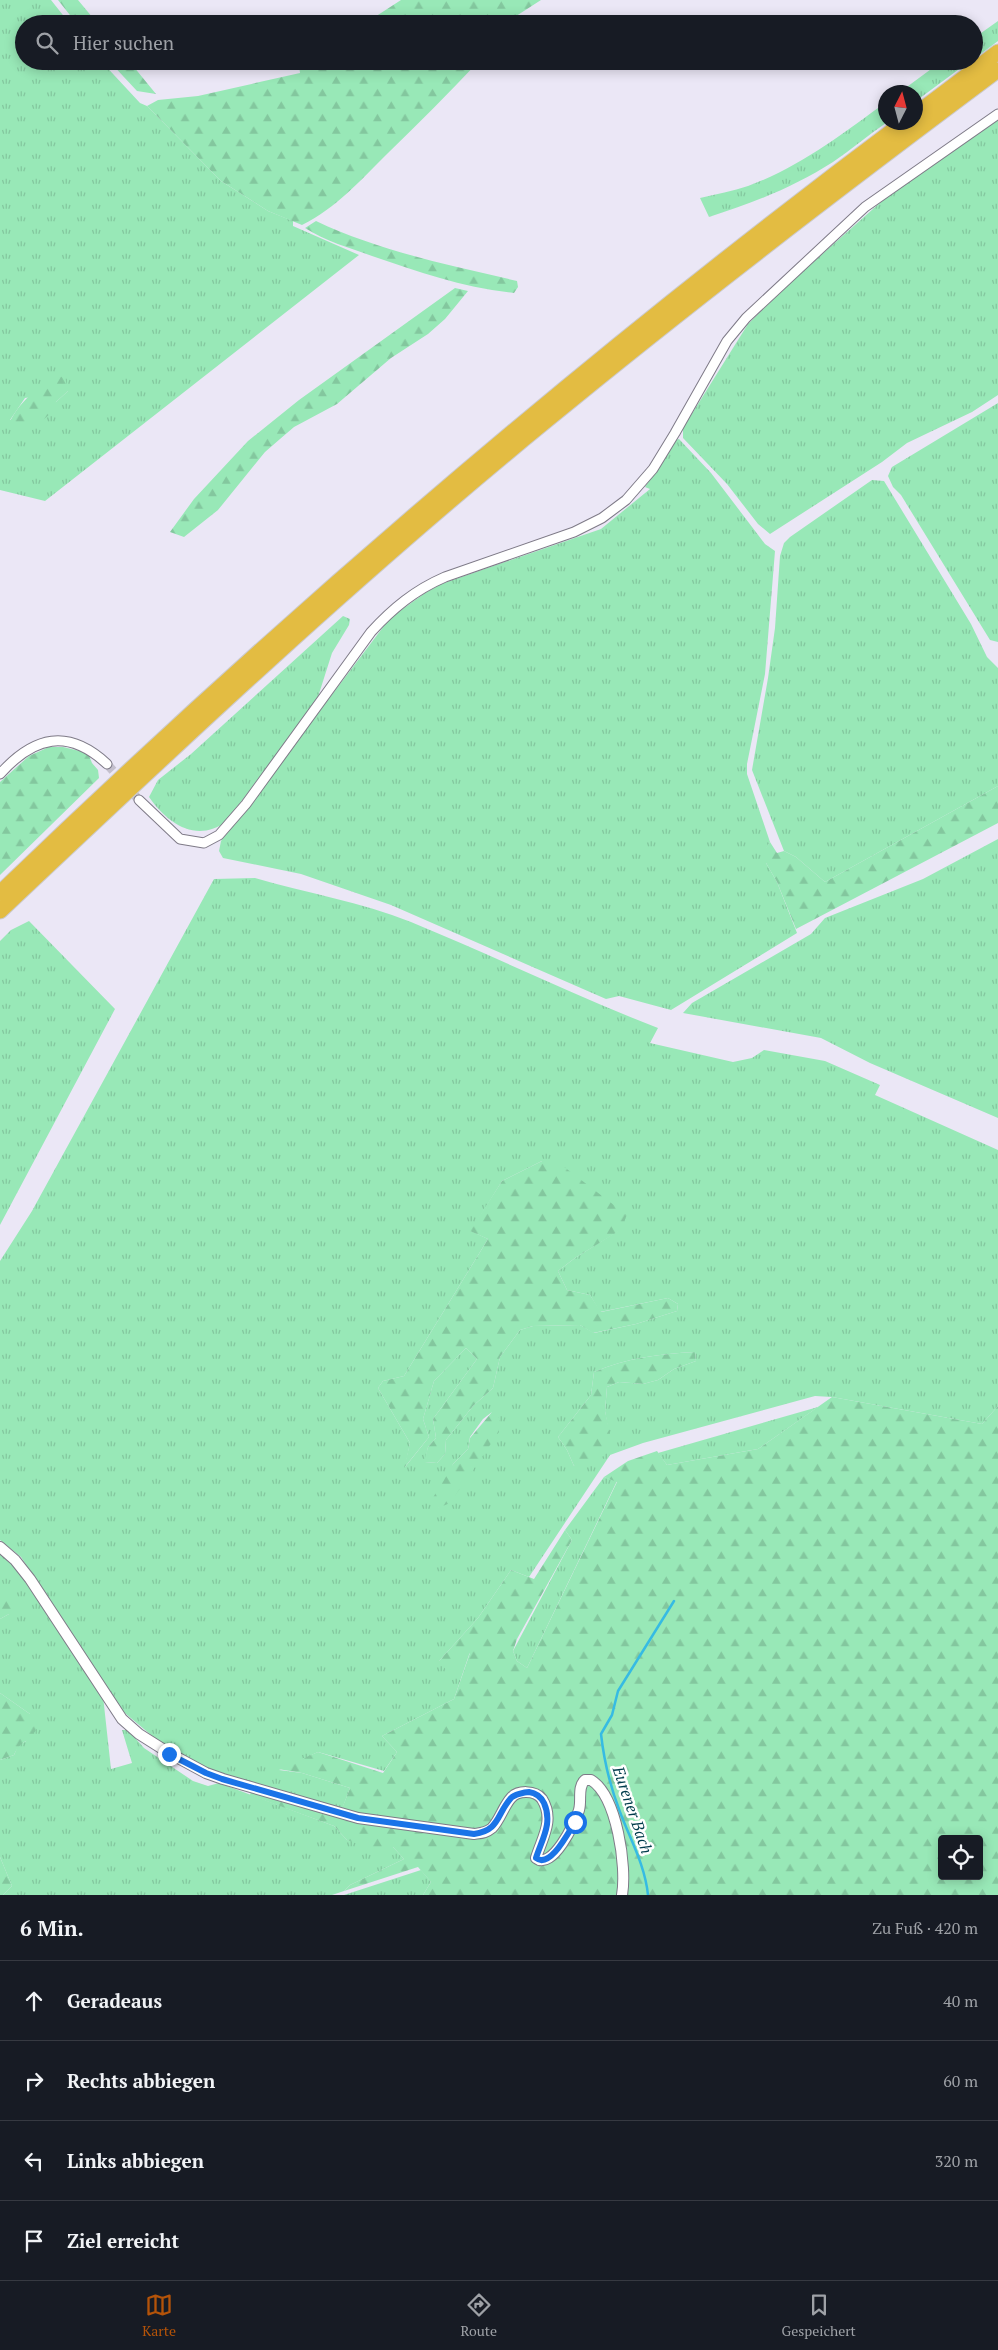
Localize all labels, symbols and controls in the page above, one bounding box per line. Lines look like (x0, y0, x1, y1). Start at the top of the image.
search box (15, 15, 983, 70)
icon: search (33, 29, 61, 57)
text: Hier suchen (73, 30, 174, 55)
north arrow (878, 85, 923, 130)
route end (158, 1743, 181, 1766)
water label: Eurener Bach (607, 1762, 658, 1857)
route start (564, 1811, 587, 1834)
map controls (938, 1835, 983, 1880)
button: locate (938, 1835, 983, 1880)
text: 6 Min. (20, 1914, 84, 1942)
text: Zu Fuß · 420 m (872, 1917, 978, 1939)
icon: ahead (20, 1987, 48, 2015)
text: Geradeaus (67, 1988, 162, 2013)
text: 40 m (943, 1990, 978, 2012)
icon: right (20, 2067, 48, 2095)
text: Rechts abbiegen (67, 2068, 215, 2093)
text: 60 m (943, 2070, 978, 2092)
icon: left (20, 2147, 48, 2175)
text: Links abbiegen (67, 2148, 204, 2173)
text: 320 m (935, 2150, 978, 2172)
icon: arrive (20, 2227, 48, 2255)
text: Ziel erreicht (67, 2228, 179, 2253)
tab: Karte (142, 2291, 176, 2340)
tab: Route (460, 2291, 497, 2340)
tab: Gespeichert (782, 2291, 856, 2340)

